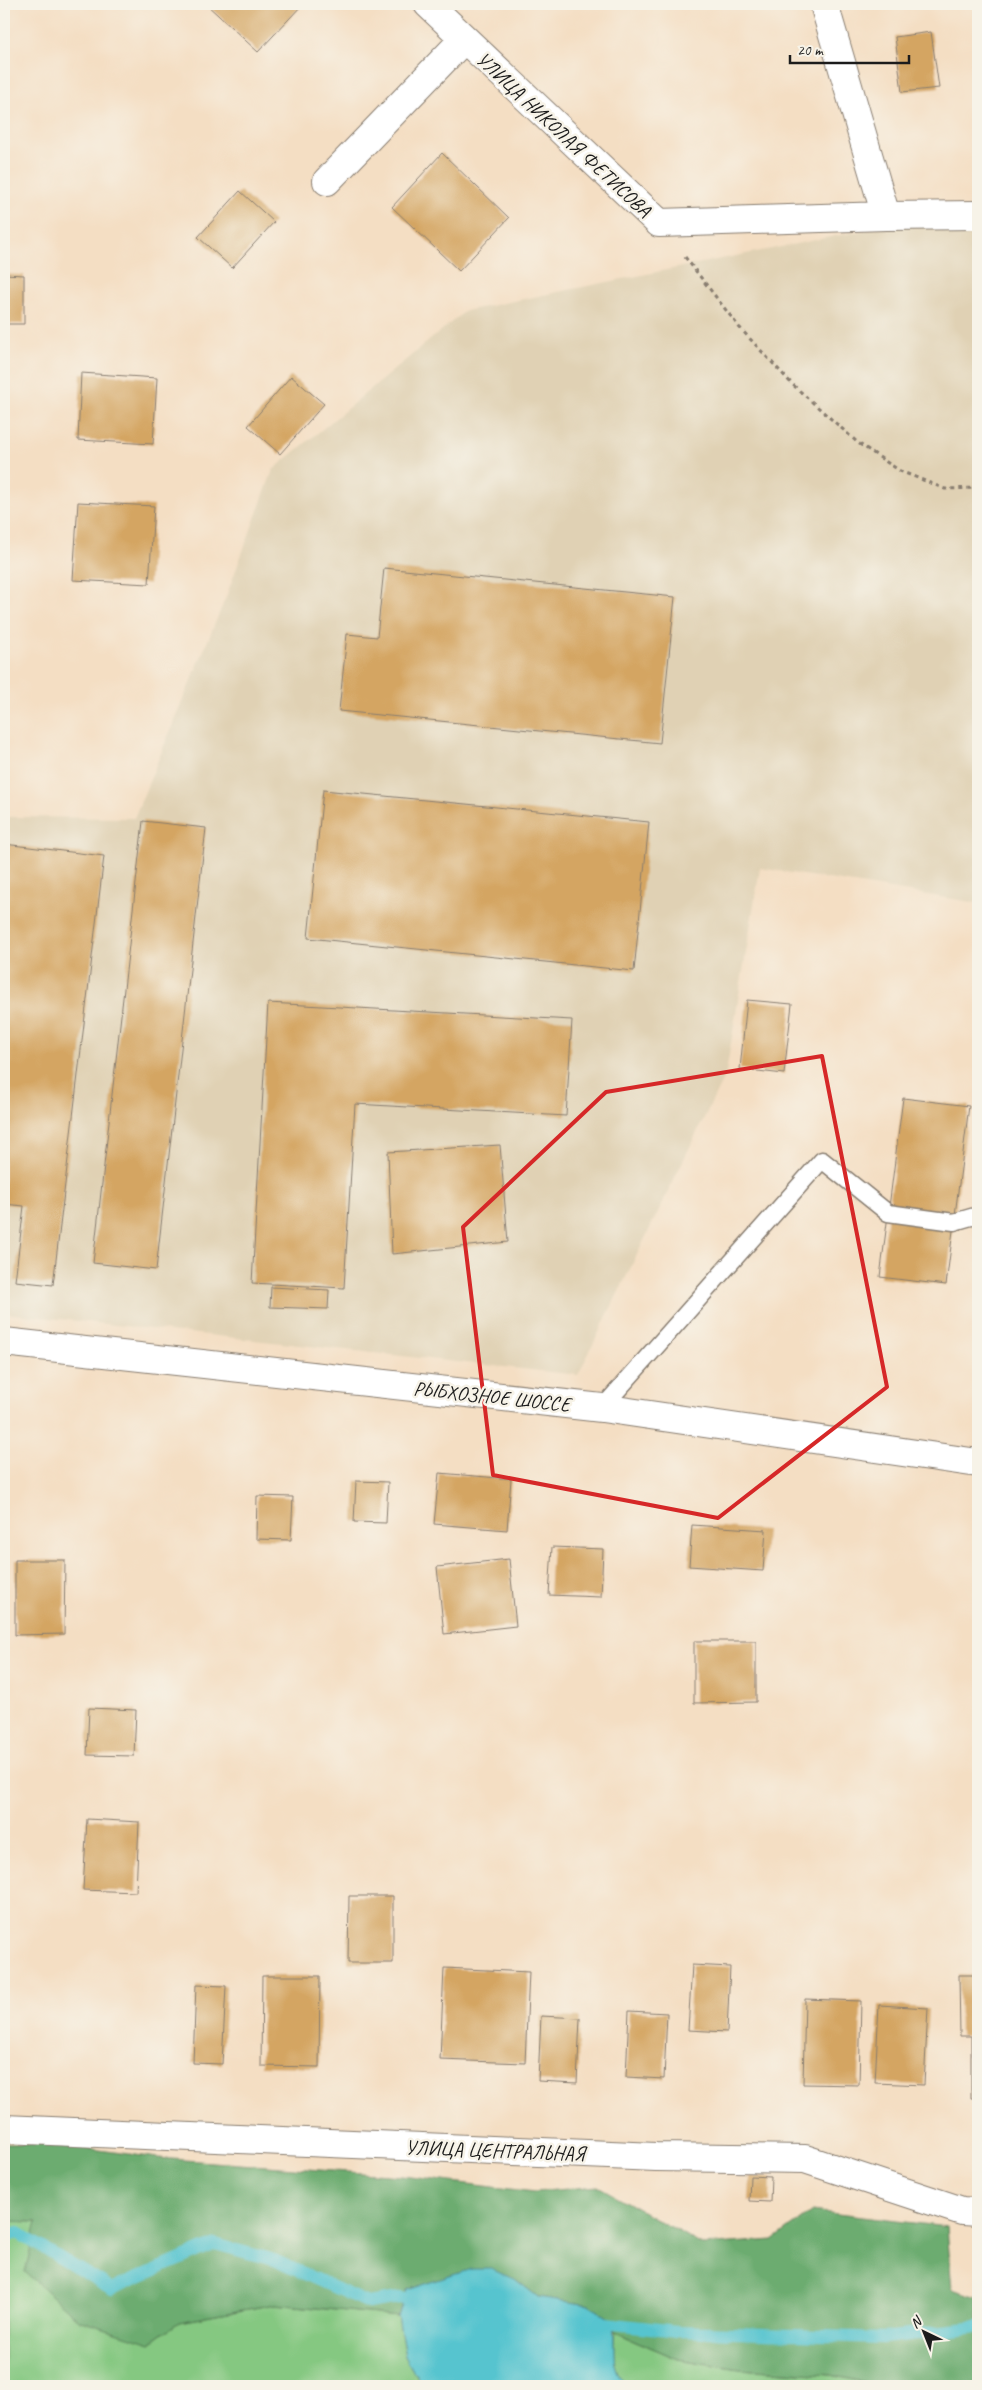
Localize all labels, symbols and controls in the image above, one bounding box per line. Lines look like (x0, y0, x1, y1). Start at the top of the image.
scale bar (790, 32, 908, 64)
text: 20 m (797, 41, 824, 60)
street label: УЛИЦА НИКОЛАЯ ФЕТИСОВА (471, 47, 657, 223)
street label: РЫБХОЗНОЕ ШОССЕ (412, 1376, 575, 1417)
street label: УЛИЦА ЦЕНТРАЛЬНАЯ (405, 2135, 588, 2166)
north arrow (900, 2308, 950, 2358)
text: N (907, 2312, 926, 2332)

